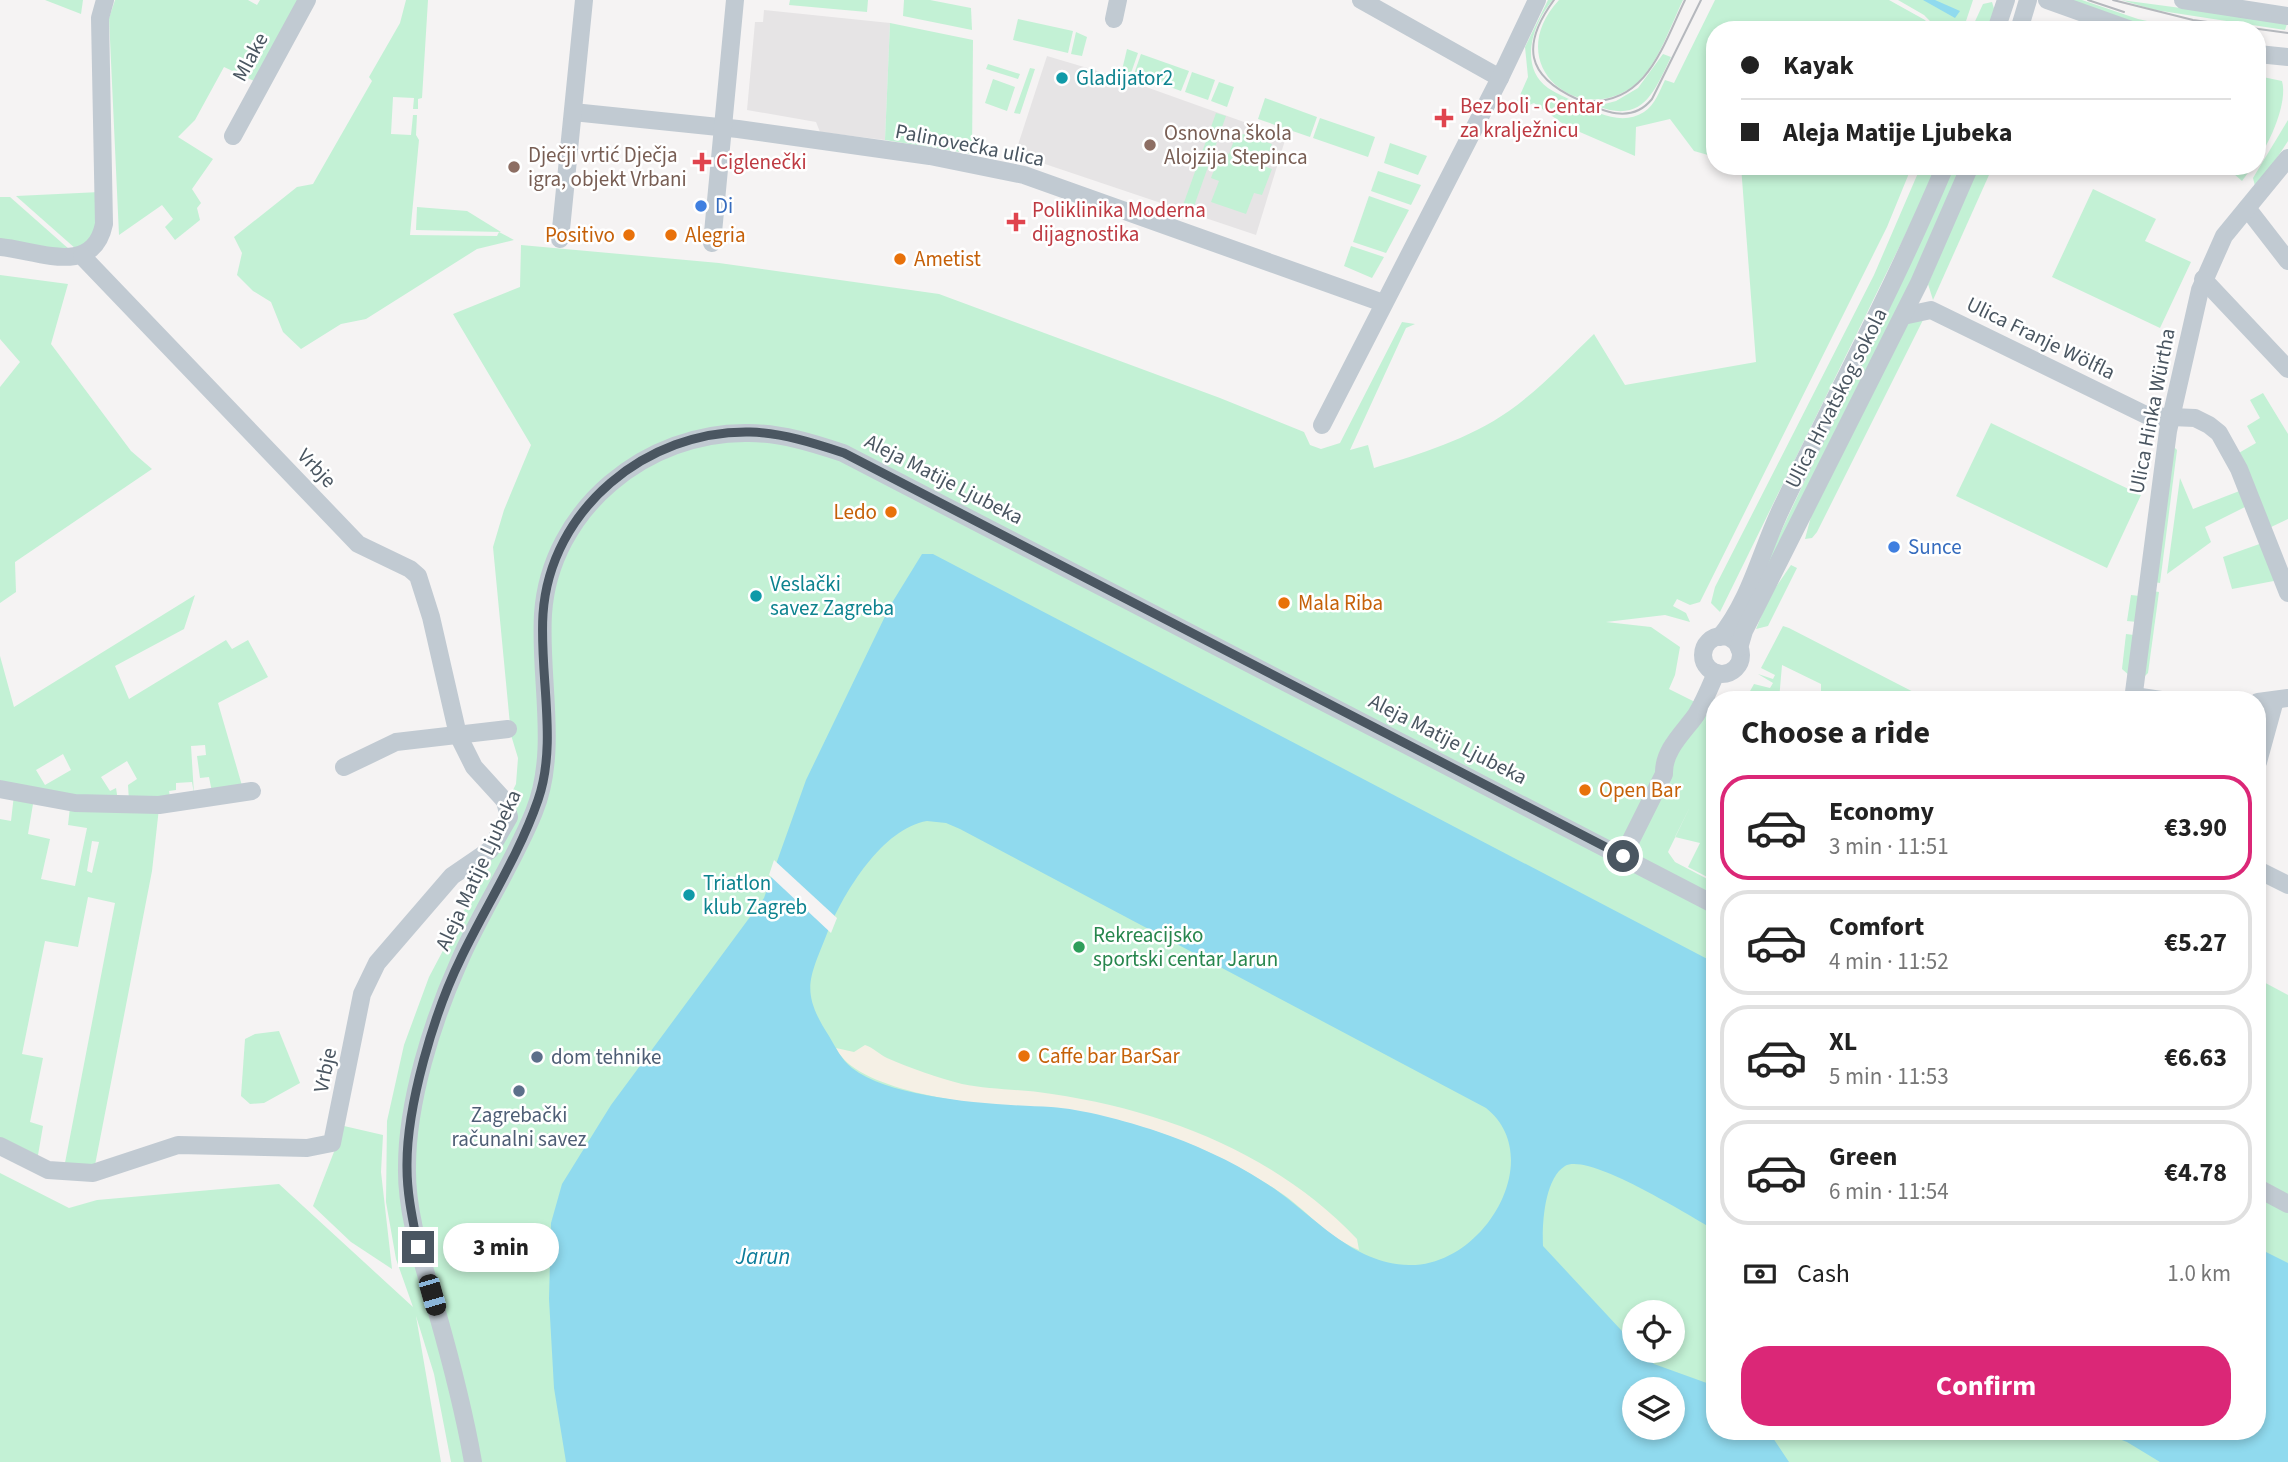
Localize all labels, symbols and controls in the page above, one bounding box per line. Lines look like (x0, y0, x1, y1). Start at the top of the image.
street label: Mlake (225, 27, 275, 87)
text: Kayak (1783, 47, 1854, 84)
place label: Gladijator2 (1076, 63, 1173, 93)
marker: Gladijator2 (1054, 70, 1070, 86)
place label: Bez boli - Centar za kralježnicu (1460, 91, 1603, 145)
marker: Bez boli - Centar za kralježnicu (1434, 108, 1454, 128)
text: Aleja Matije Ljubeka (1783, 114, 2013, 151)
street label: Palinovečka ulica (893, 116, 1047, 174)
place label: Osnovna škola Alojzija Stepinca (1164, 118, 1308, 172)
marker: Osnovna škola Alojzija Stepinca (1142, 137, 1158, 153)
place label: Dječji vrtić Dječja igra, objekt Vrbani (528, 140, 687, 194)
place label: Ciglenečki (716, 147, 807, 177)
marker: Ciglenečki (694, 154, 710, 170)
marker: Dječji vrtić Dječja igra, objekt Vrbani (506, 159, 522, 175)
place label: Di (715, 191, 733, 221)
place label: Poliklinika Moderna dijagnostika (1032, 195, 1206, 249)
marker: Di (693, 198, 709, 214)
marker: Poliklinika Moderna dijagnostika (1006, 212, 1026, 232)
place label: Positivo (545, 220, 615, 250)
place label: Alegria (685, 220, 746, 250)
marker: Positivo (621, 227, 637, 243)
marker: Alegria (663, 227, 679, 243)
place label: Ametist (914, 244, 981, 274)
marker: Ametist (892, 251, 908, 267)
street label: Ulica Franje Wölfla (1962, 289, 2120, 387)
street label: Ulica Hrvatskog sokola (1778, 303, 1894, 493)
street label: Ulica Hinka Würtha (2121, 326, 2183, 496)
street label: Aleja Matije Ljubeka (859, 426, 1029, 532)
street label: Vrbje (291, 441, 343, 495)
place label: Ledo (834, 497, 877, 527)
marker: Ledo (883, 504, 899, 520)
place label: Sunce (1908, 532, 1962, 562)
marker: Sunce (1886, 539, 1902, 555)
place label: Veslački savez Zagreba (770, 569, 894, 623)
marker: Veslački savez Zagreba (748, 588, 764, 604)
place label: Mala Riba (1298, 588, 1383, 618)
marker: Mala Riba (1276, 595, 1292, 611)
street label: Aleja Matije Ljubeka (1363, 686, 1533, 792)
text: Choose a ride (1741, 710, 1930, 756)
place label: Open Bar (1599, 775, 1682, 805)
marker: Open Bar (1577, 782, 1593, 798)
street label: Aleja Matije Ljubeka (428, 785, 528, 955)
text: Economy (1829, 793, 1934, 830)
icon: car (1745, 796, 1808, 859)
text: €3.90 (2164, 809, 2227, 846)
text: 3 min · 11:51 (1829, 830, 1949, 863)
route start (1607, 840, 1639, 872)
place label: Triatlon klub Zagreb (703, 868, 807, 922)
marker: Triatlon klub Zagreb (681, 887, 697, 903)
text: Comfort (1829, 908, 1924, 945)
icon: car (1745, 911, 1808, 974)
place label: Rekreacijsko sportski centar Jarun (1093, 920, 1278, 974)
text: €5.27 (2164, 924, 2227, 961)
marker: Rekreacijsko sportski centar Jarun (1071, 939, 1087, 955)
text: 4 min · 11:52 (1829, 945, 1949, 978)
text: XL (1829, 1023, 1857, 1060)
icon: car (1745, 1026, 1808, 1089)
text: €6.63 (2164, 1039, 2227, 1076)
place label: Caffe bar BarSar (1038, 1041, 1181, 1071)
place label: dom tehnike (551, 1042, 661, 1072)
street label: Vrbje (306, 1045, 344, 1095)
marker: Caffe bar BarSar (1016, 1048, 1032, 1064)
marker: dom tehnike (529, 1049, 545, 1065)
text: 5 min · 11:53 (1829, 1060, 1949, 1093)
marker: Zagrebački računalni savez (511, 1083, 527, 1099)
place label: Zagrebački računalni savez (451, 1100, 587, 1154)
text: Green (1829, 1138, 1897, 1175)
icon: car (1745, 1141, 1808, 1204)
text: €4.78 (2164, 1154, 2227, 1191)
text: 6 min · 11:54 (1829, 1175, 1949, 1208)
callout: 3 min (442, 1222, 558, 1272)
route end (402, 1231, 434, 1263)
text: 3 min (473, 1231, 529, 1264)
water label: Jarun (735, 1240, 790, 1273)
icon: cash (1741, 1255, 1779, 1293)
text: Cash (1797, 1255, 1850, 1292)
text: 1.0 km (2167, 1257, 2231, 1290)
car (417, 1272, 448, 1318)
map controls (1622, 1300, 1685, 1440)
button: locate (1622, 1300, 1685, 1363)
button: Confirm (1741, 1346, 2231, 1426)
button: layers (1622, 1377, 1685, 1440)

